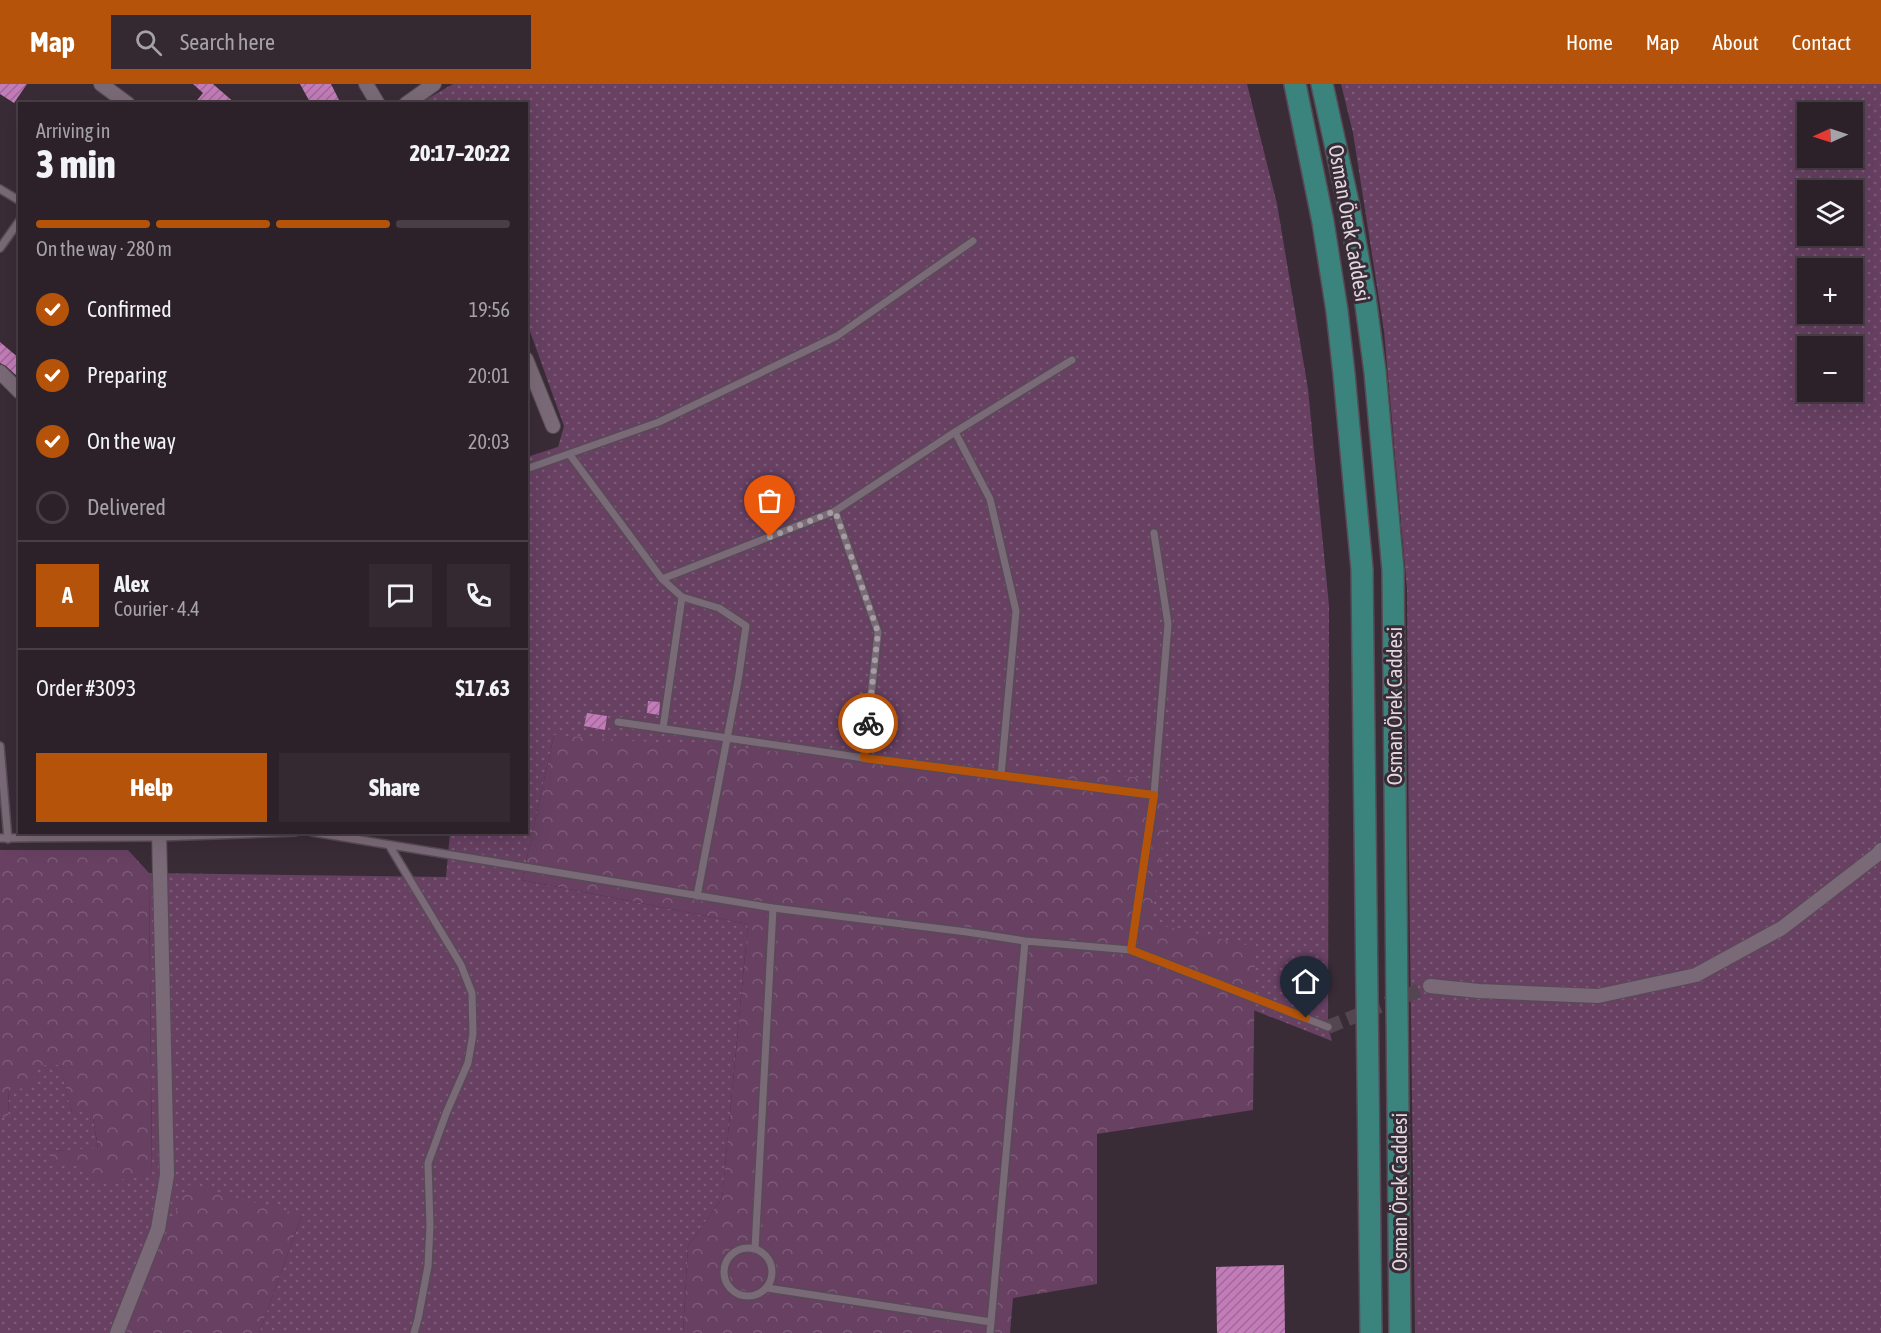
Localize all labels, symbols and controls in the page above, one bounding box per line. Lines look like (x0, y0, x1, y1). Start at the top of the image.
search box (111, 15, 531, 69)
text: Map (30, 26, 75, 58)
icon: search (132, 26, 165, 59)
text: Search here (180, 29, 275, 55)
text: Home (1566, 30, 1613, 54)
text: Map (1646, 30, 1680, 54)
text: About (1713, 30, 1759, 54)
text: Contact (1792, 30, 1851, 54)
north arrow (1797, 102, 1863, 168)
map controls (1797, 102, 1863, 402)
text: Arriving in (36, 119, 110, 142)
text: 20:17–20:22 (410, 140, 510, 166)
text: 3 min (36, 142, 116, 186)
street label: Osman Örek Caddesi (1324, 143, 1376, 303)
button: layers (1797, 180, 1863, 246)
text: On the way · 280 m (36, 237, 172, 260)
button: + (1797, 258, 1863, 324)
icon: check (36, 293, 69, 326)
text: Confirmed (87, 296, 172, 322)
text: 19:56 (469, 298, 510, 321)
button: − (1797, 336, 1863, 402)
icon: check (36, 359, 69, 392)
text: Preparing (87, 362, 167, 388)
text: 20:01 (468, 364, 510, 387)
icon: check (36, 425, 69, 458)
text: On the way (87, 428, 176, 454)
text: 20:03 (468, 430, 510, 453)
pin (744, 475, 795, 537)
icon: bag (753, 484, 786, 517)
text: Delivered (87, 494, 166, 520)
button: chat (369, 564, 432, 627)
button: phone (447, 564, 510, 627)
text: Alex (114, 571, 149, 597)
text: A (62, 582, 73, 608)
text: Courier · 4.4 (114, 597, 200, 620)
street label: Osman Örek Caddesi (1382, 627, 1406, 785)
text: Order #3093 (36, 675, 136, 701)
text: $17.63 (455, 675, 510, 701)
courier (838, 693, 898, 753)
icon: bike (852, 707, 885, 740)
button: Help (36, 753, 267, 822)
button: Share (279, 753, 510, 822)
pin (1280, 956, 1331, 1018)
icon: home (1289, 965, 1322, 998)
street label: Osman Örek Caddesi (1387, 1113, 1411, 1271)

